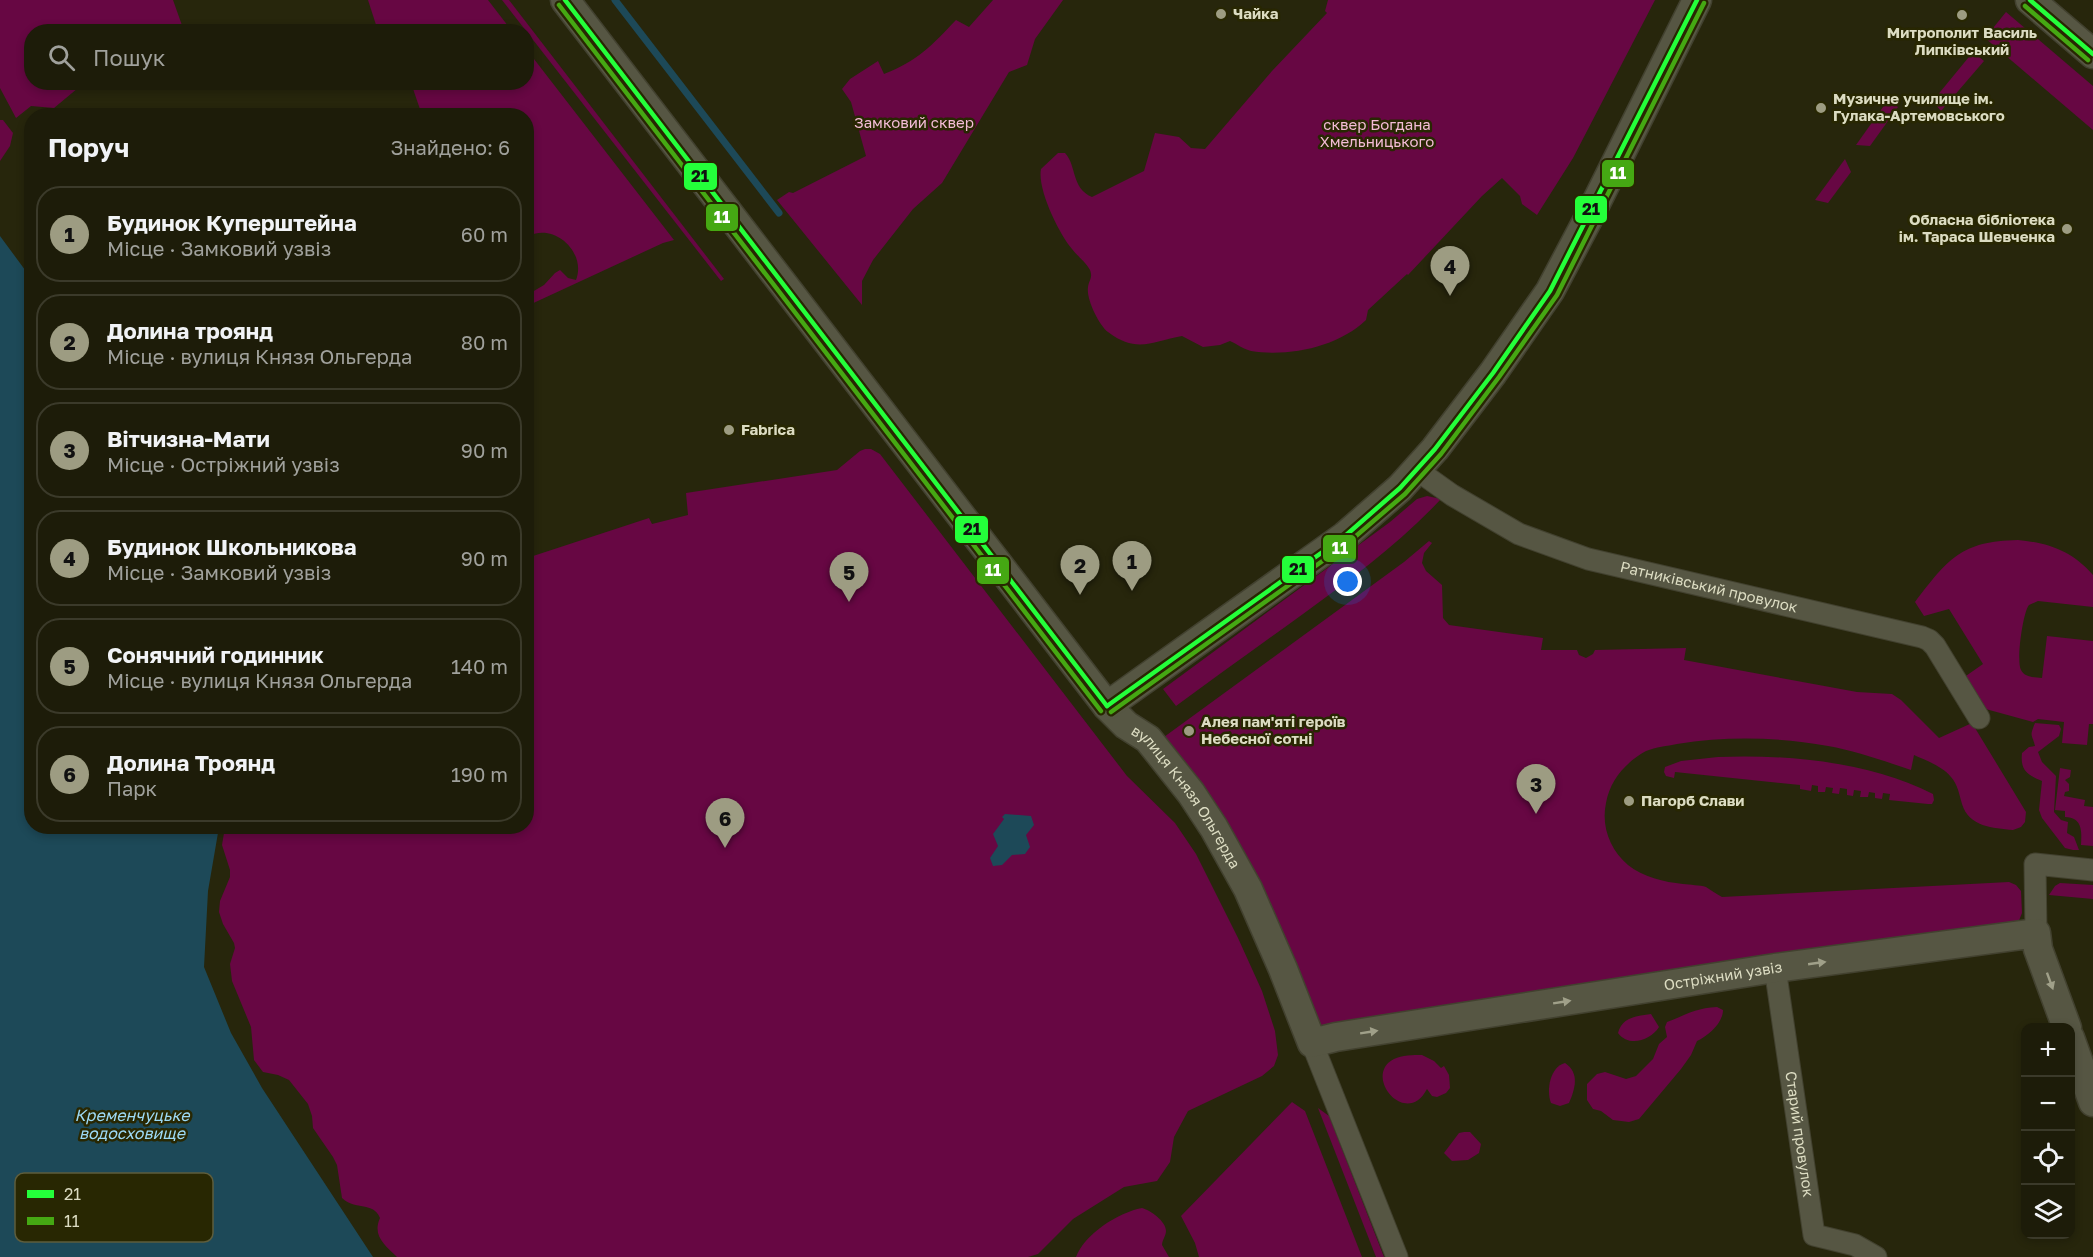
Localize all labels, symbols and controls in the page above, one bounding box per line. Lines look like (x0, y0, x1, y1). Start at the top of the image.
place label: Чайка (1233, 4, 1279, 22)
marker: Чайка (1214, 7, 1228, 21)
marker: Митрополит Василь Липківський (1955, 8, 1969, 22)
place label: Митрополит Василь Липківський (1887, 23, 2037, 58)
search box (24, 24, 534, 90)
icon: search (45, 41, 78, 74)
text: Пошук (93, 44, 166, 71)
place label: Музичне училище ім. Гулака-Артемовського (1833, 89, 2005, 124)
marker: Музичне училище ім. Гулака-Артемовського (1814, 101, 1828, 115)
park label: Замковий сквер (854, 113, 974, 131)
park label: сквер Богдана Хмельницького (1320, 115, 1434, 150)
text: Поруч (48, 132, 129, 163)
text: Знайдено: 6 (391, 135, 510, 159)
line badge: 11 (1601, 159, 1635, 188)
line badge: 21 (683, 162, 718, 191)
text: 11 (1610, 163, 1626, 183)
text: 21 (691, 166, 709, 186)
line badge: 21 (1574, 195, 1608, 224)
text: 21 (1582, 199, 1600, 219)
line badge: 11 (705, 203, 739, 232)
text: 11 (714, 207, 730, 227)
text: Будинок Куперштейна (107, 209, 357, 236)
place label: Обласна бібліотека ім. Тараса Шевченка (1899, 210, 2055, 245)
text: 1 (64, 222, 75, 246)
text: 60 m (461, 222, 508, 246)
marker: Обласна бібліотека ім. Тараса Шевченка (2060, 222, 2074, 236)
text: Місце · Замковий узвіз (107, 236, 331, 260)
pin: 4 (1430, 246, 1470, 296)
text: Долина троянд (107, 317, 273, 344)
text: 2 (63, 330, 76, 354)
text: 80 m (461, 330, 508, 354)
text: Місце · вулиця Князя Ольгерда (107, 344, 412, 368)
place label: Fabrica (741, 420, 795, 438)
marker: Fabrica (722, 423, 736, 437)
text: Вітчизна-Мати (107, 425, 270, 452)
text: 3 (63, 438, 76, 462)
text: 90 m (461, 438, 508, 462)
text: Місце · Остріжний узвіз (107, 452, 340, 476)
line badge: 21 (954, 515, 989, 544)
text: 21 (963, 519, 981, 539)
text: Будинок Школьникова (107, 533, 357, 560)
line badge: 11 (1322, 534, 1357, 563)
text: 11 (1332, 538, 1348, 558)
pin: 1 (1112, 542, 1152, 591)
text: 4 (63, 546, 76, 570)
text: 90 m (461, 546, 508, 570)
pin: 2 (1060, 546, 1100, 595)
pin: 5 (830, 552, 868, 602)
line badge: 21 (1281, 555, 1315, 584)
line badge: 11 (976, 556, 1010, 585)
street label: Ратниківський провулок (1618, 557, 1800, 616)
text: 21 (1289, 559, 1307, 579)
text: Місце · Замковий узвіз (107, 560, 331, 584)
text: 11 (985, 560, 1001, 580)
your location (1333, 567, 1362, 596)
text: Сонячний годинник (107, 641, 324, 668)
text: 5 (63, 654, 76, 678)
text: 140 m (451, 654, 508, 678)
text: Місце · вулиця Князя Ольгерда (107, 668, 412, 692)
place label: Алея пам'яті героїв Небесної сотні (1201, 712, 1346, 747)
street label: вулиця Князя Ольгерда (1128, 721, 1245, 871)
marker: Алея пам'яті героїв Небесної сотні (1182, 724, 1196, 738)
text: Долина Троянд (107, 749, 275, 776)
text: 6 (63, 762, 76, 786)
text: 190 m (451, 762, 508, 786)
pin: 3 (1516, 764, 1556, 814)
text: Парк (107, 776, 157, 800)
place label: Пагорб Слави (1641, 791, 1745, 809)
marker: Пагорб Слави (1622, 794, 1636, 808)
pin: 6 (706, 798, 744, 848)
street label: Остріжний узвіз (1662, 957, 1783, 993)
one-way arrow (1807, 958, 1826, 967)
one-way arrow (2045, 972, 2055, 990)
one-way arrow (1552, 997, 1571, 1006)
map controls (2021, 1023, 2075, 1239)
button: + (2021, 1023, 2075, 1077)
one-way arrow (1360, 1027, 1379, 1036)
street label: Старий провулок (1782, 1070, 1818, 1199)
button: − (2021, 1077, 2075, 1131)
water label: Кременчуцьке водосховище (74, 1105, 191, 1143)
button: locate (2021, 1131, 2075, 1185)
legend (15, 1173, 213, 1242)
text: 21 (64, 1184, 81, 1204)
button: layers (2021, 1185, 2075, 1239)
text: 11 (64, 1211, 80, 1231)

